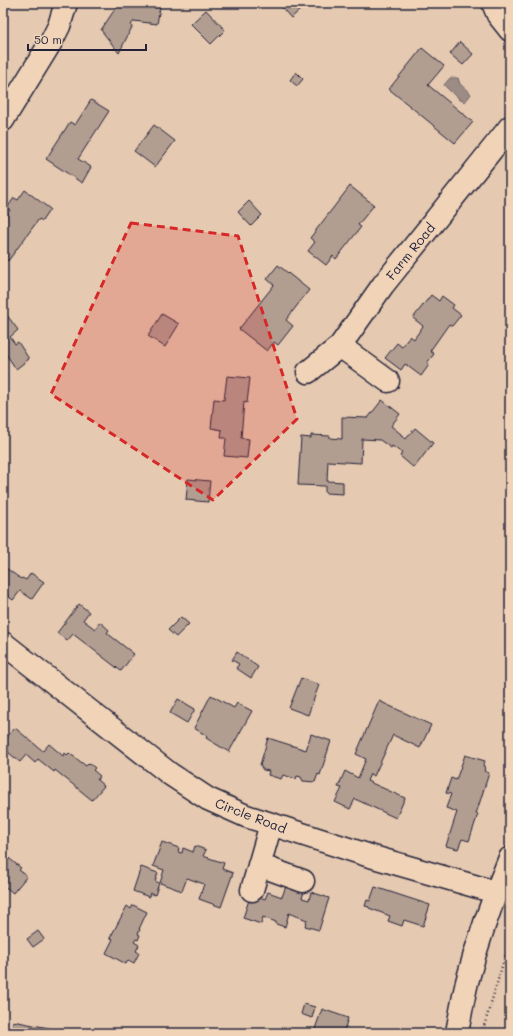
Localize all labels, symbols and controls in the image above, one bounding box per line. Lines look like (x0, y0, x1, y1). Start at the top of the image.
scale bar (28, 26, 146, 52)
text: 50 m (34, 31, 62, 47)
street label: Farm Road (382, 219, 438, 283)
street label: Circle Road (213, 794, 289, 836)

